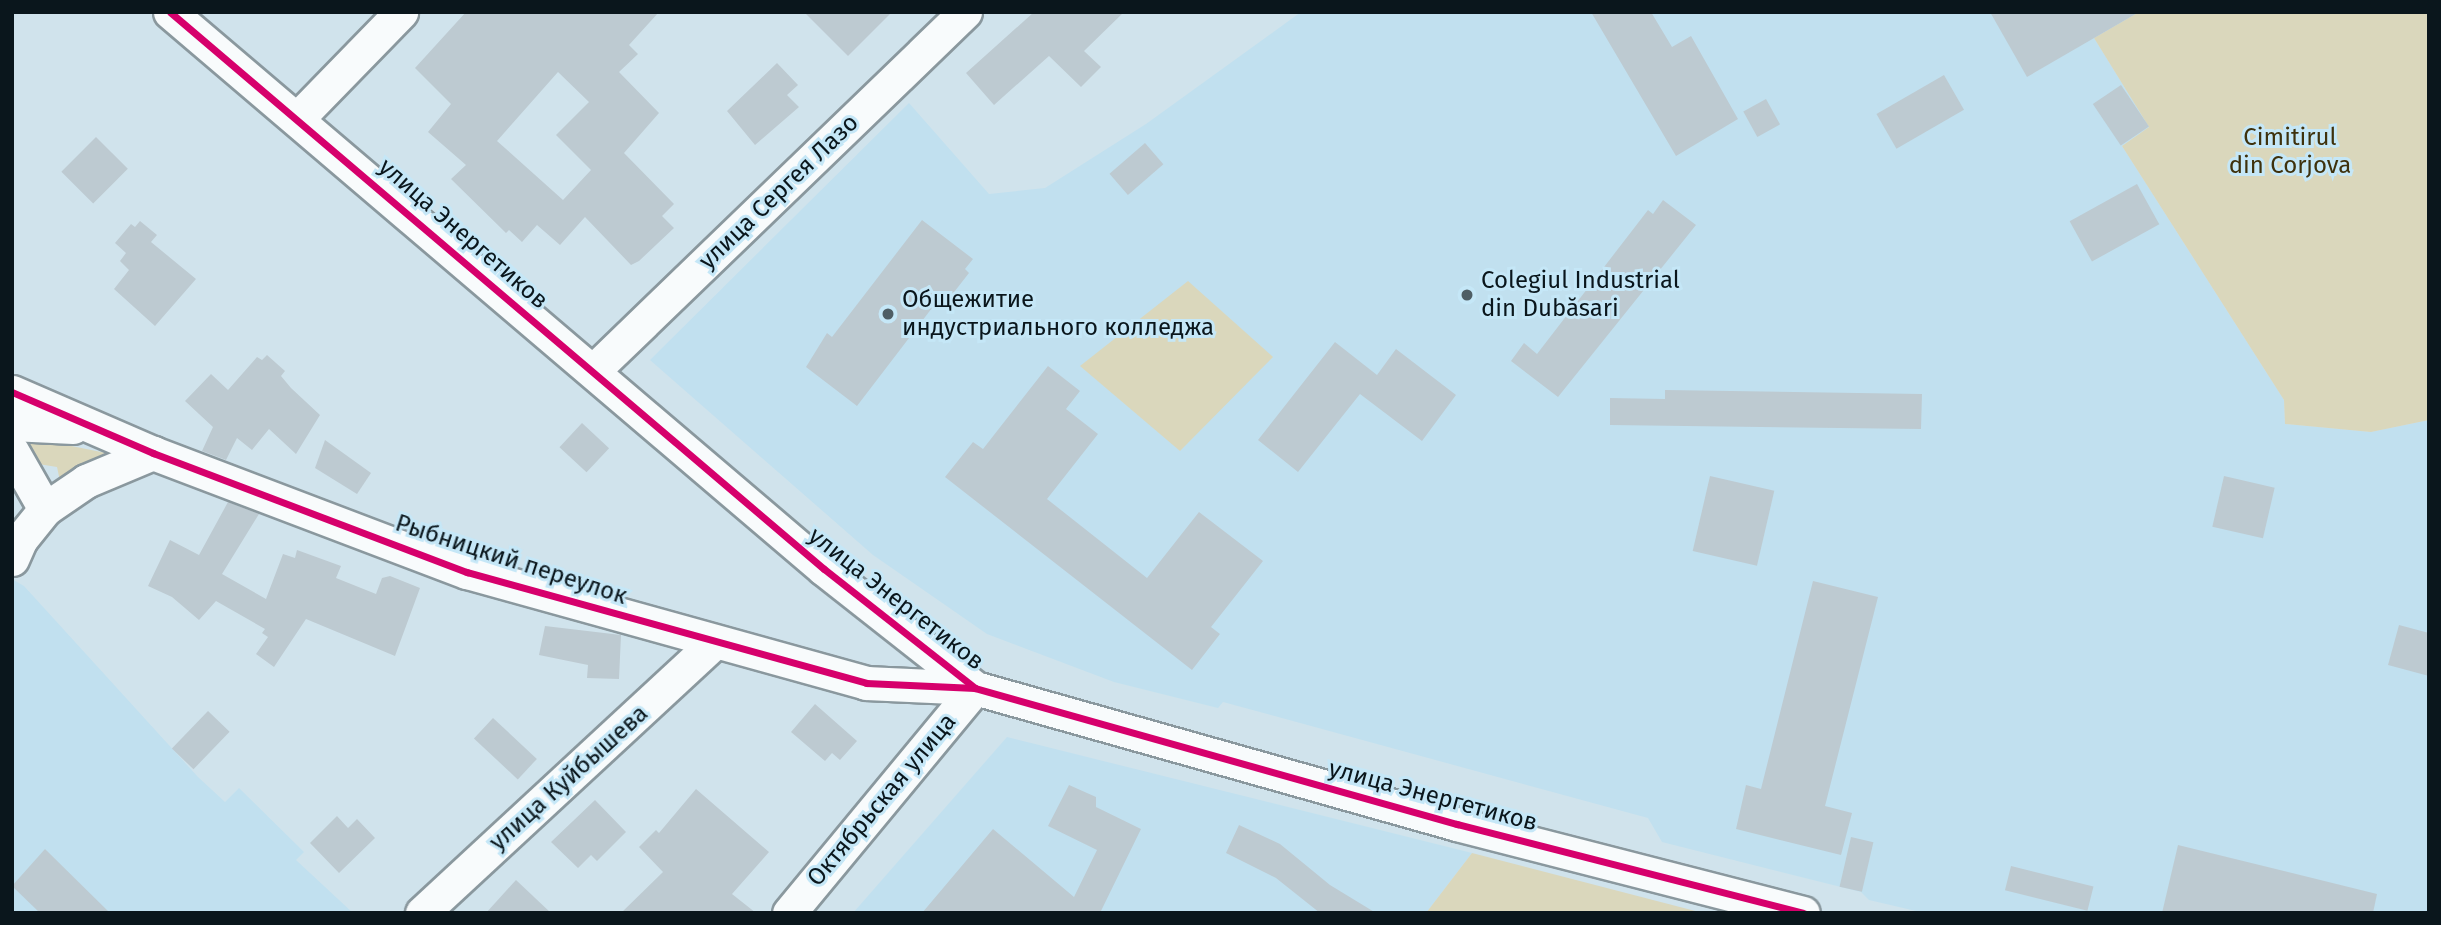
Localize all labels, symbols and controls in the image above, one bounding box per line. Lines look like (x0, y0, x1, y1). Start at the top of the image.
street label: улица Сергея Лазо (693, 109, 865, 275)
park label: Cimitirul din Corjova (2229, 124, 2351, 180)
street label: улица Энергетиков (372, 153, 554, 315)
place label: Colegiul Industrial din Dubăsari (1481, 267, 1680, 323)
place label: Общежитие индустриального колледжа (902, 286, 1214, 342)
marker: Colegiul Industrial din Dubăsari (1459, 287, 1475, 303)
marker: Общежитие индустриального колледжа (880, 306, 896, 322)
street label: Рыбницкий переулок (392, 509, 630, 611)
street label: улица Энергетиков (802, 522, 990, 676)
street label: улица Куйбышева (484, 699, 654, 857)
street label: Октябрьская улица (801, 708, 963, 892)
street label: улица Энергетиков (1325, 754, 1541, 838)

